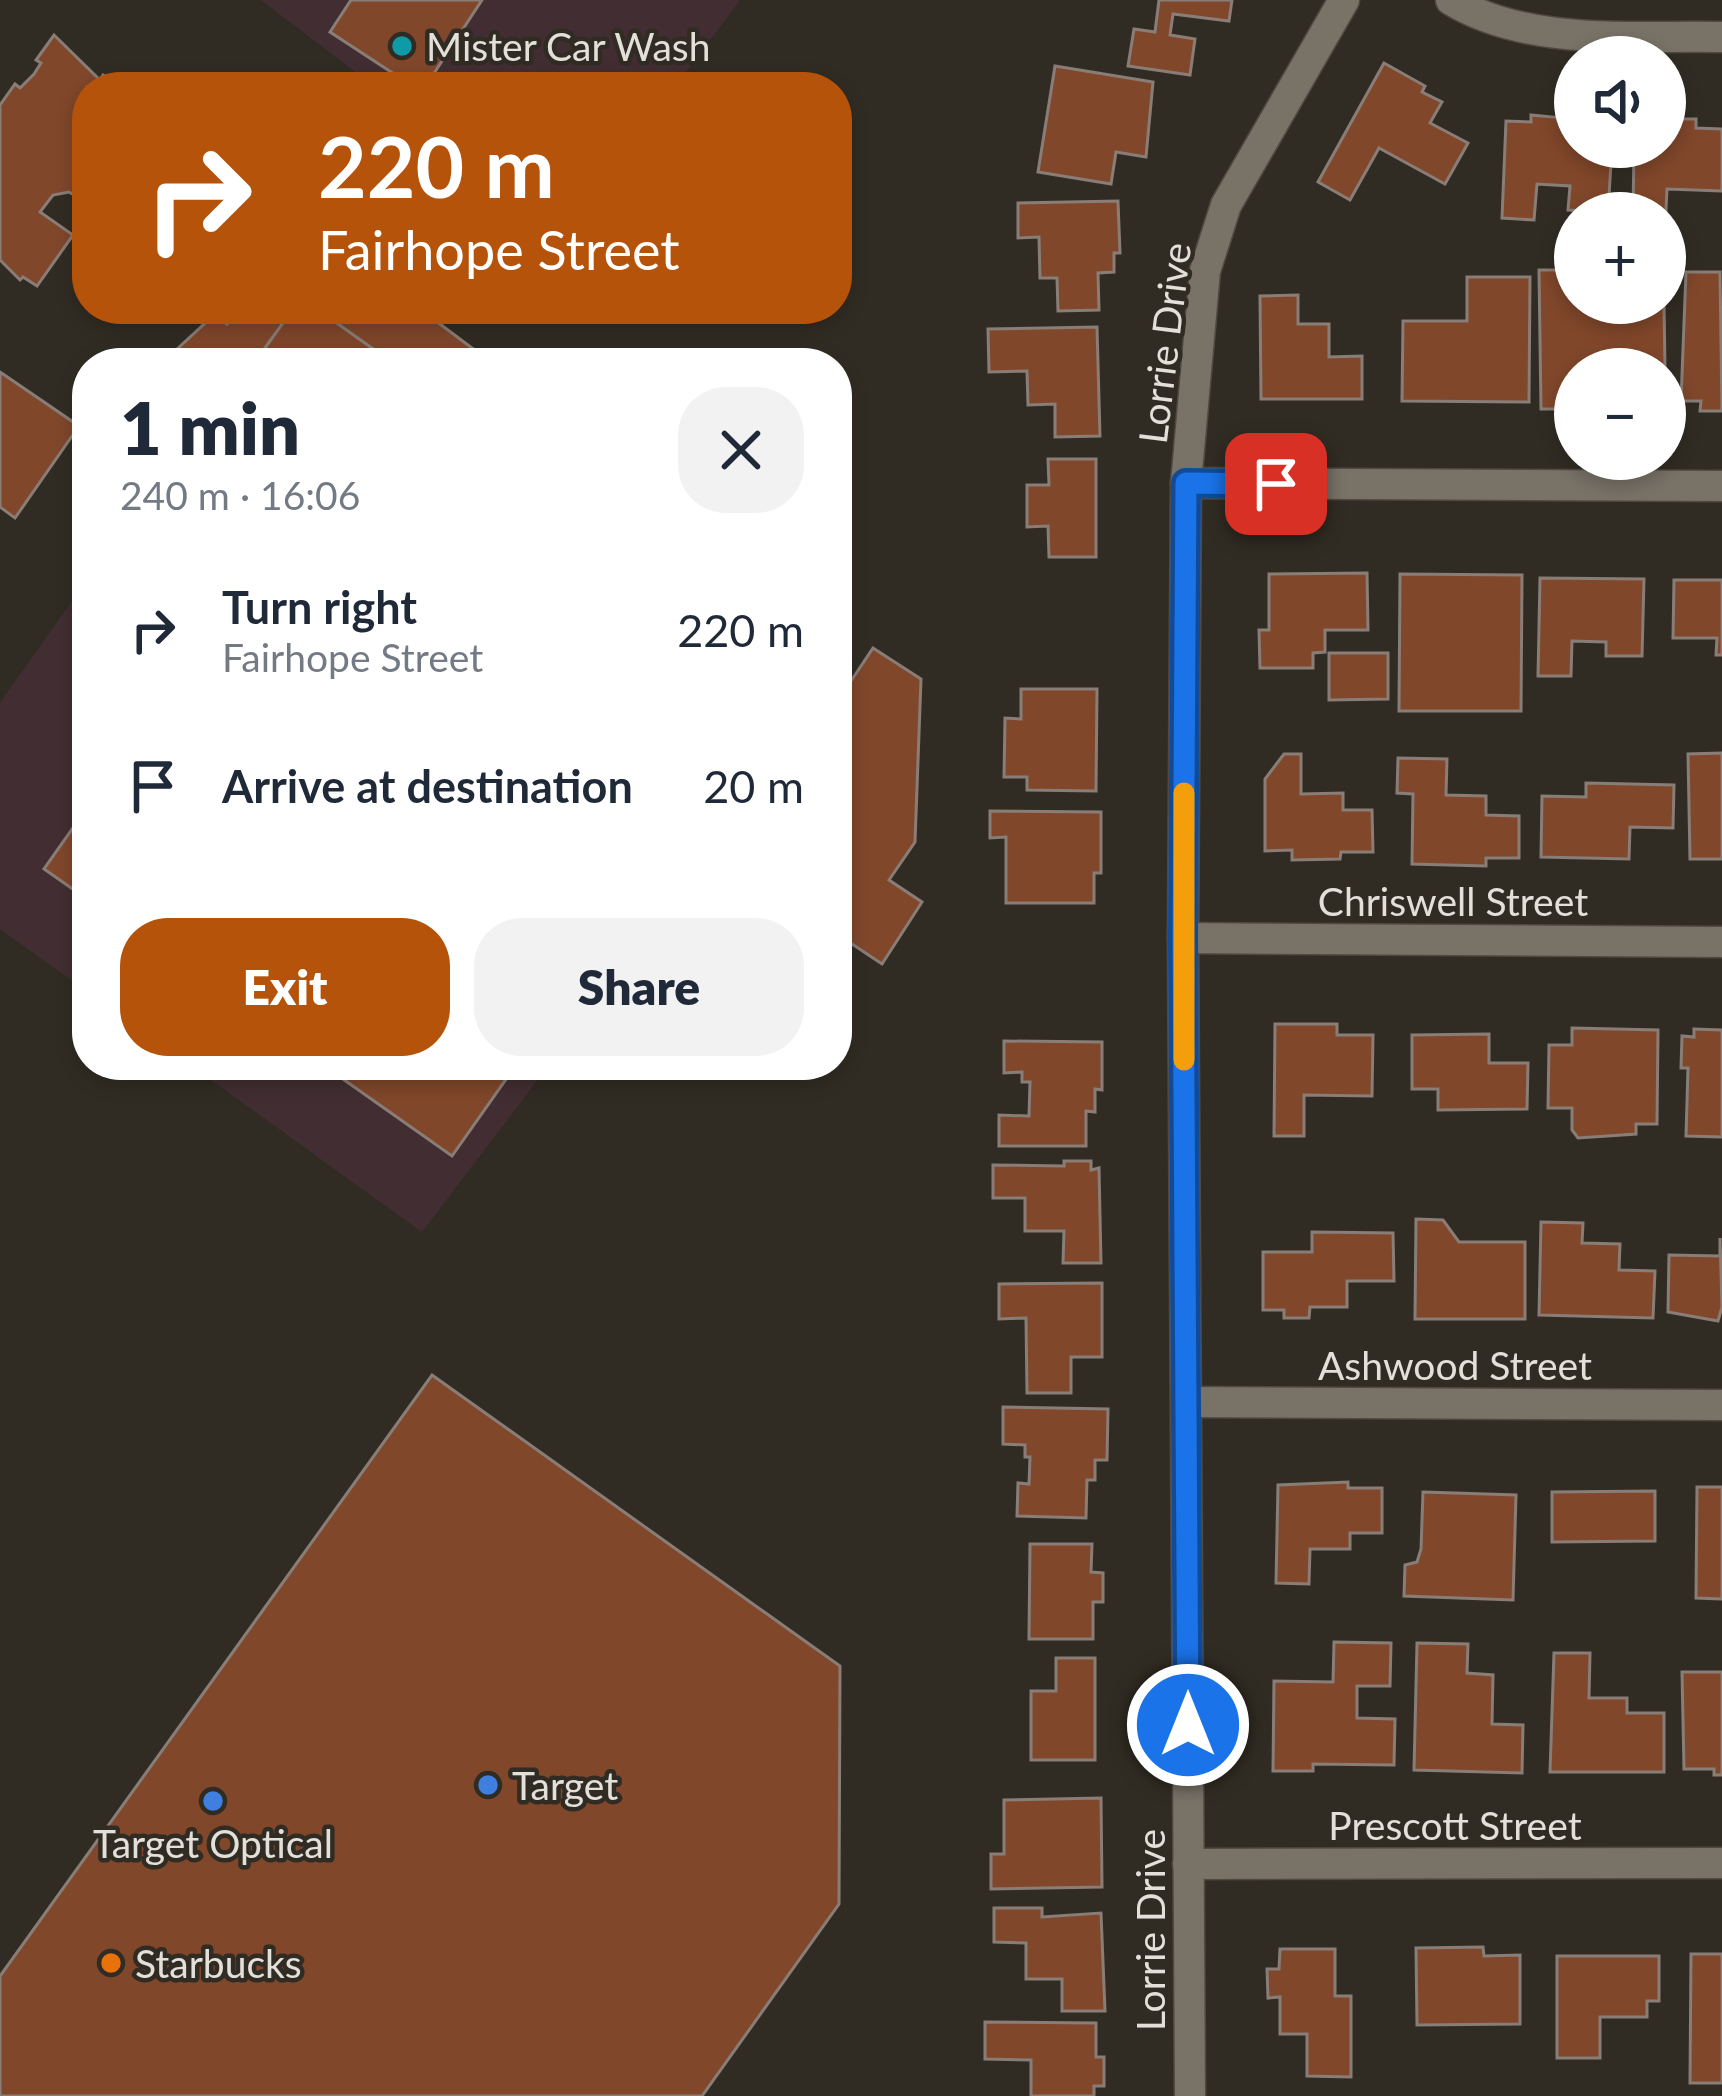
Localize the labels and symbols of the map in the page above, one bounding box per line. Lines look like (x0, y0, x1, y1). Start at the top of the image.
place label: Mister Car Wash (426, 23, 711, 69)
marker: Mister Car Wash (389, 33, 415, 59)
street label: Lorrie Drive (1129, 240, 1199, 446)
pin (1225, 433, 1327, 535)
street label: Chriswell Street (1318, 878, 1588, 924)
street label: Ashwood Street (1318, 1342, 1592, 1388)
position arrow (1125, 1662, 1251, 1788)
place label: Target (512, 1762, 618, 1808)
marker: Target (475, 1772, 501, 1798)
marker: Target Optical (200, 1788, 226, 1814)
street label: Prescott Street (1328, 1802, 1582, 1848)
place label: Target Optical (93, 1820, 333, 1866)
street label: Lorrie Drive (1127, 1829, 1173, 2031)
place label: Starbucks (135, 1940, 302, 1986)
marker: Starbucks (98, 1950, 124, 1976)

